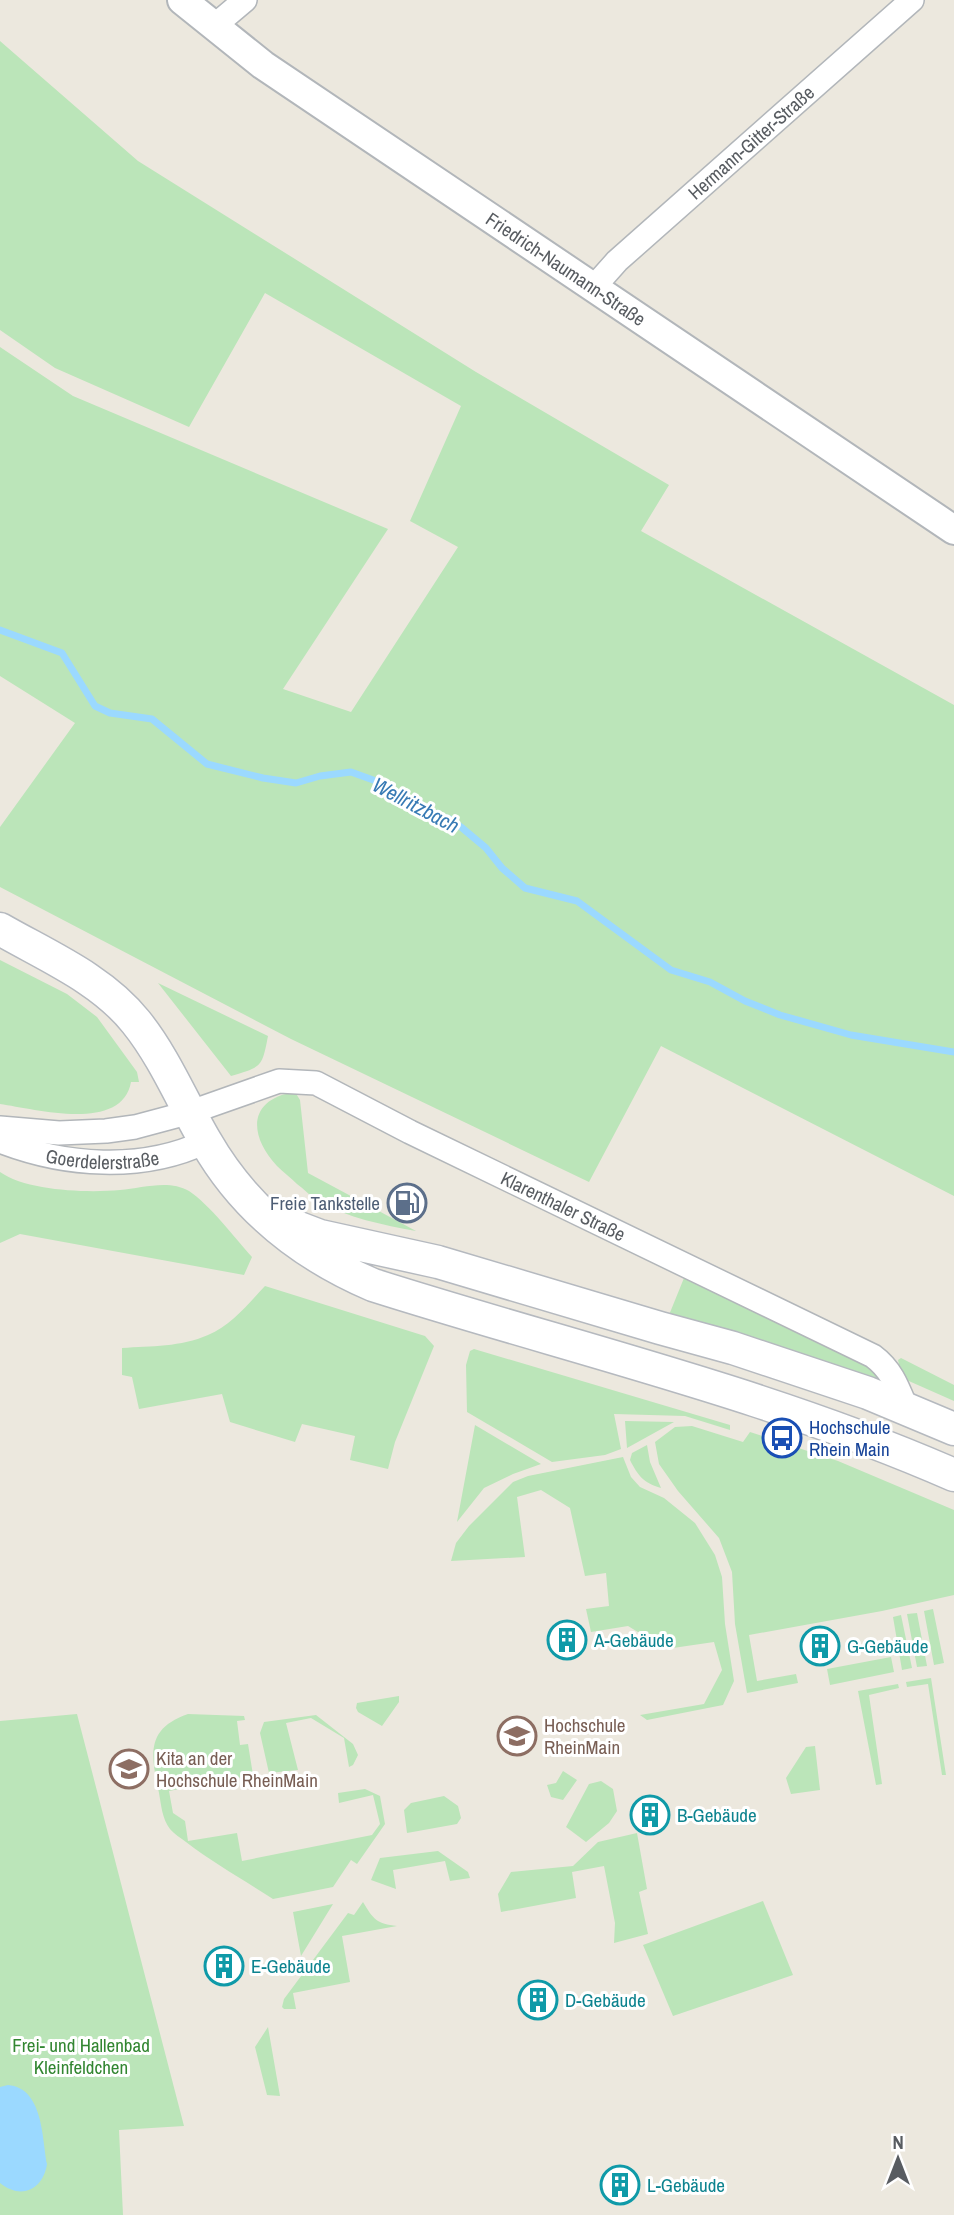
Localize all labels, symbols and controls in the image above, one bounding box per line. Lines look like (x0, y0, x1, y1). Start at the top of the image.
street label: Hermann-Gitter-Straße (682, 80, 820, 205)
street label: Friedrich-Naumann-Straße (481, 206, 651, 332)
water label: Wellritzbach (368, 770, 464, 840)
street label: Goerdelerstraße (44, 1142, 161, 1175)
street label: Klarenthaler Straße (497, 1165, 630, 1247)
fuel station icon: Freie Tankstelle (386, 1182, 428, 1224)
place label: Freie Tankstelle (270, 1190, 380, 1216)
place label: Hochschule Rhein Main (809, 1414, 890, 1462)
bus stop icon: Hochschule Rhein Main (761, 1417, 803, 1459)
building icon: A-Gebäude (546, 1619, 588, 1661)
building icon: G-Gebäude (799, 1625, 841, 1667)
place label: A-Gebäude (593, 1627, 674, 1653)
place label: G-Gebäude (847, 1633, 928, 1659)
place label: Hochschule RheinMain (544, 1712, 625, 1760)
school or university icon: Hochschule RheinMain (496, 1715, 538, 1757)
place label: Kita an der Hochschule RheinMain (156, 1745, 318, 1793)
school or university icon: Kita an der Hochschule RheinMain (108, 1748, 150, 1790)
building icon: B-Gebäude (629, 1794, 671, 1836)
place label: B-Gebäude (677, 1802, 757, 1828)
building icon: E-Gebäude (203, 1945, 245, 1987)
place label: E-Gebäude (251, 1953, 331, 1979)
building icon: D-Gebäude (517, 1979, 559, 2021)
place label: D-Gebäude (565, 1987, 646, 2013)
park label: Frei- und Hallenbad Kleinfeldchen (12, 2032, 150, 2080)
north arrow (863, 2124, 933, 2194)
text: N (892, 2129, 904, 2155)
building icon: L-Gebäude (599, 2164, 641, 2206)
place label: L-Gebäude (647, 2172, 725, 2198)

